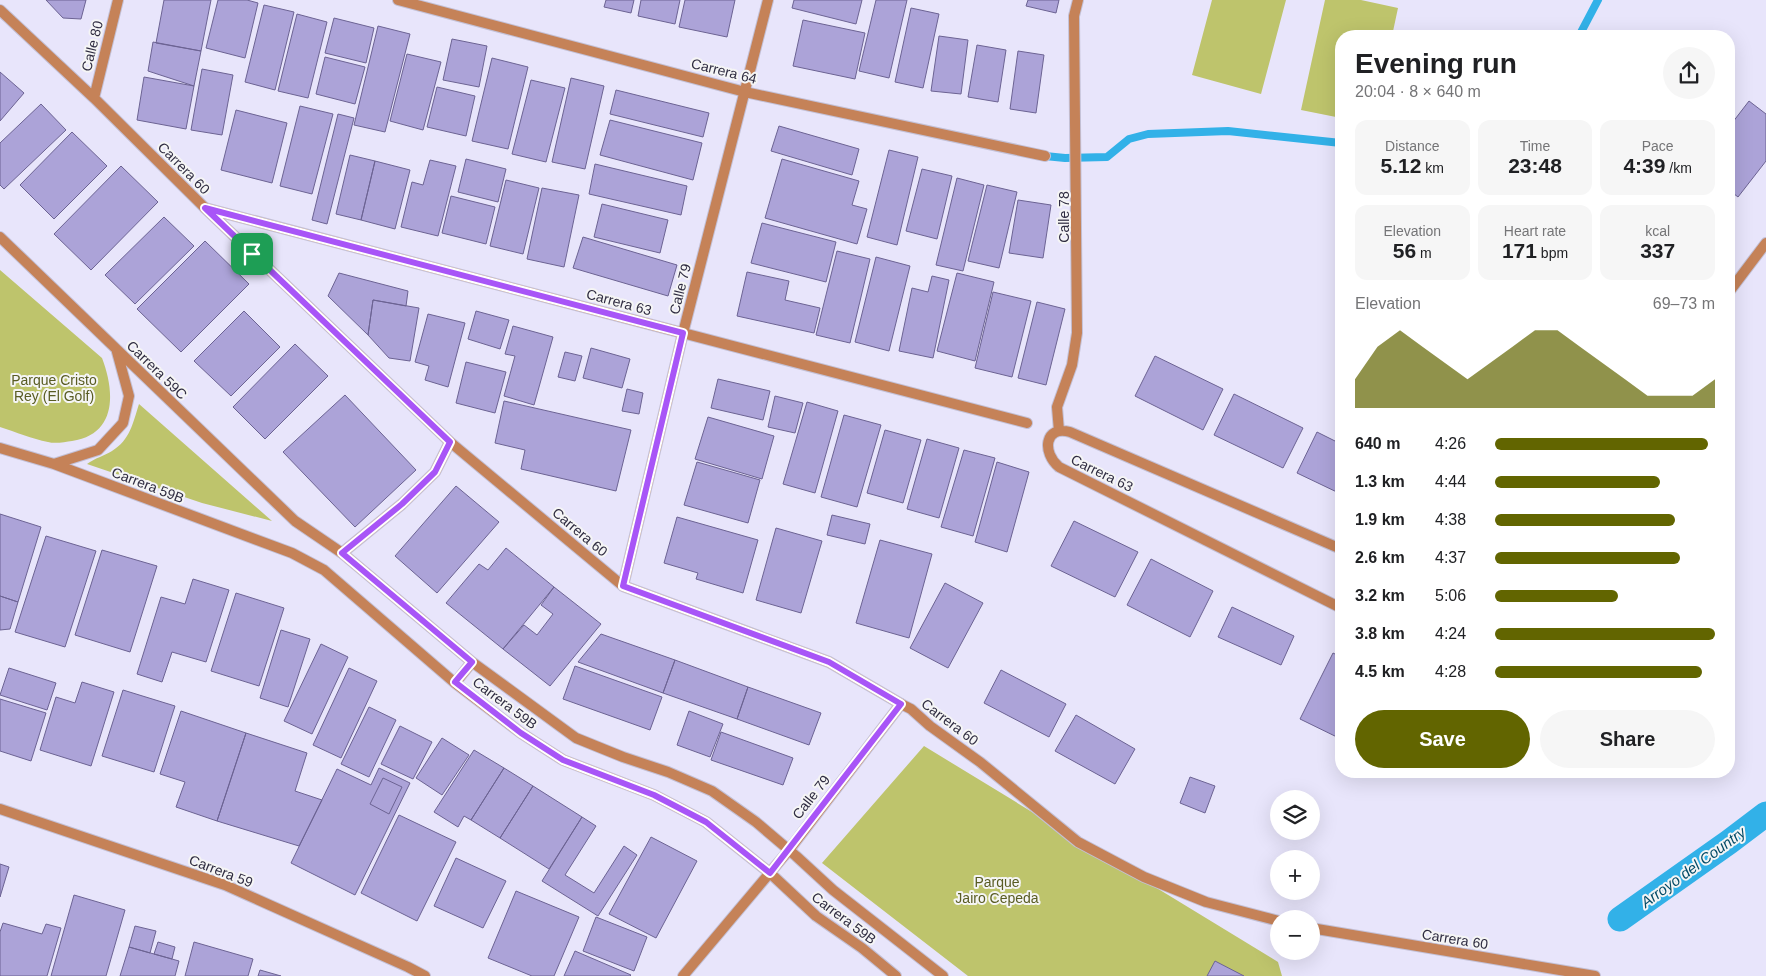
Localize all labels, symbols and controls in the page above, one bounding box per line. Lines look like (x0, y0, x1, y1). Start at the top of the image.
street label: Calle 80 (78, 19, 106, 73)
button: share (1663, 47, 1715, 99)
text: Evening run (1355, 48, 1517, 79)
street label: Carrera 64 (690, 55, 759, 87)
text: 20:04 · 8 × 640 m (1355, 83, 1481, 100)
text: Distance (1385, 138, 1440, 154)
text: Time (1520, 138, 1550, 154)
text: Pace (1642, 138, 1674, 154)
street label: Carrera 60 (155, 139, 213, 197)
text: 5.12 (1381, 154, 1421, 177)
text: 23:48 (1508, 154, 1562, 177)
text: 4:39 (1623, 154, 1665, 177)
text: km (1421, 160, 1444, 176)
text: /km (1665, 160, 1692, 176)
street label: Calle 78 (1056, 191, 1072, 243)
text: Elevation (1384, 223, 1441, 239)
text: Heart rate (1504, 223, 1566, 239)
text: kcal (1645, 223, 1670, 239)
pin (231, 233, 273, 275)
text: 56 (1393, 239, 1416, 262)
text: 171 (1502, 239, 1537, 262)
text: 337 (1640, 239, 1675, 262)
icon: arrive (238, 240, 266, 268)
text: m (1416, 245, 1432, 261)
text: bpm (1537, 245, 1568, 261)
street label: Calle 79 (666, 262, 694, 316)
street label: Carrera 63 (585, 286, 654, 318)
text: Elevation (1355, 295, 1421, 312)
text: 69–73 m (1653, 295, 1715, 312)
street label: Carrera 59C (124, 337, 190, 403)
park label: Parque Cristo Rey (El Golf) (11, 372, 97, 404)
text: 640 m (1355, 435, 1400, 452)
text: 4:26 (1435, 435, 1466, 452)
street label: Carrera 63 (1068, 451, 1136, 495)
street label: Carrera 59B (110, 464, 186, 506)
text: 1.3 km (1355, 473, 1405, 490)
text: 4:44 (1435, 473, 1466, 490)
street label: Carrera 60 (549, 504, 611, 560)
text: 1.9 km (1355, 511, 1405, 528)
text: 4:38 (1435, 511, 1466, 528)
text: 2.6 km (1355, 549, 1405, 566)
text: 4:37 (1435, 549, 1466, 566)
text: 3.2 km (1355, 587, 1405, 604)
text: 5:06 (1435, 587, 1466, 604)
text: 3.8 km (1355, 625, 1405, 642)
text: 4:24 (1435, 625, 1466, 642)
text: 4.5 km (1355, 663, 1405, 680)
text: 4:28 (1435, 663, 1466, 680)
street label: Carrera 59B (470, 674, 540, 732)
street label: Carrera 60 (918, 695, 982, 749)
button: Save (1355, 710, 1530, 768)
button: Share (1540, 710, 1715, 768)
street label: Calle 79 (789, 772, 833, 822)
map controls (1270, 790, 1320, 960)
button: layers (1270, 790, 1320, 840)
water label: Arroyo del Country (1637, 822, 1750, 911)
button: + (1270, 850, 1320, 900)
street label: Carrera 59 (187, 852, 255, 891)
park label: Parque Jairo Cepeda (955, 874, 1039, 906)
street label: Carrera 59B (809, 889, 879, 947)
button: − (1270, 910, 1320, 960)
street label: Carrera 60 (1421, 926, 1490, 952)

